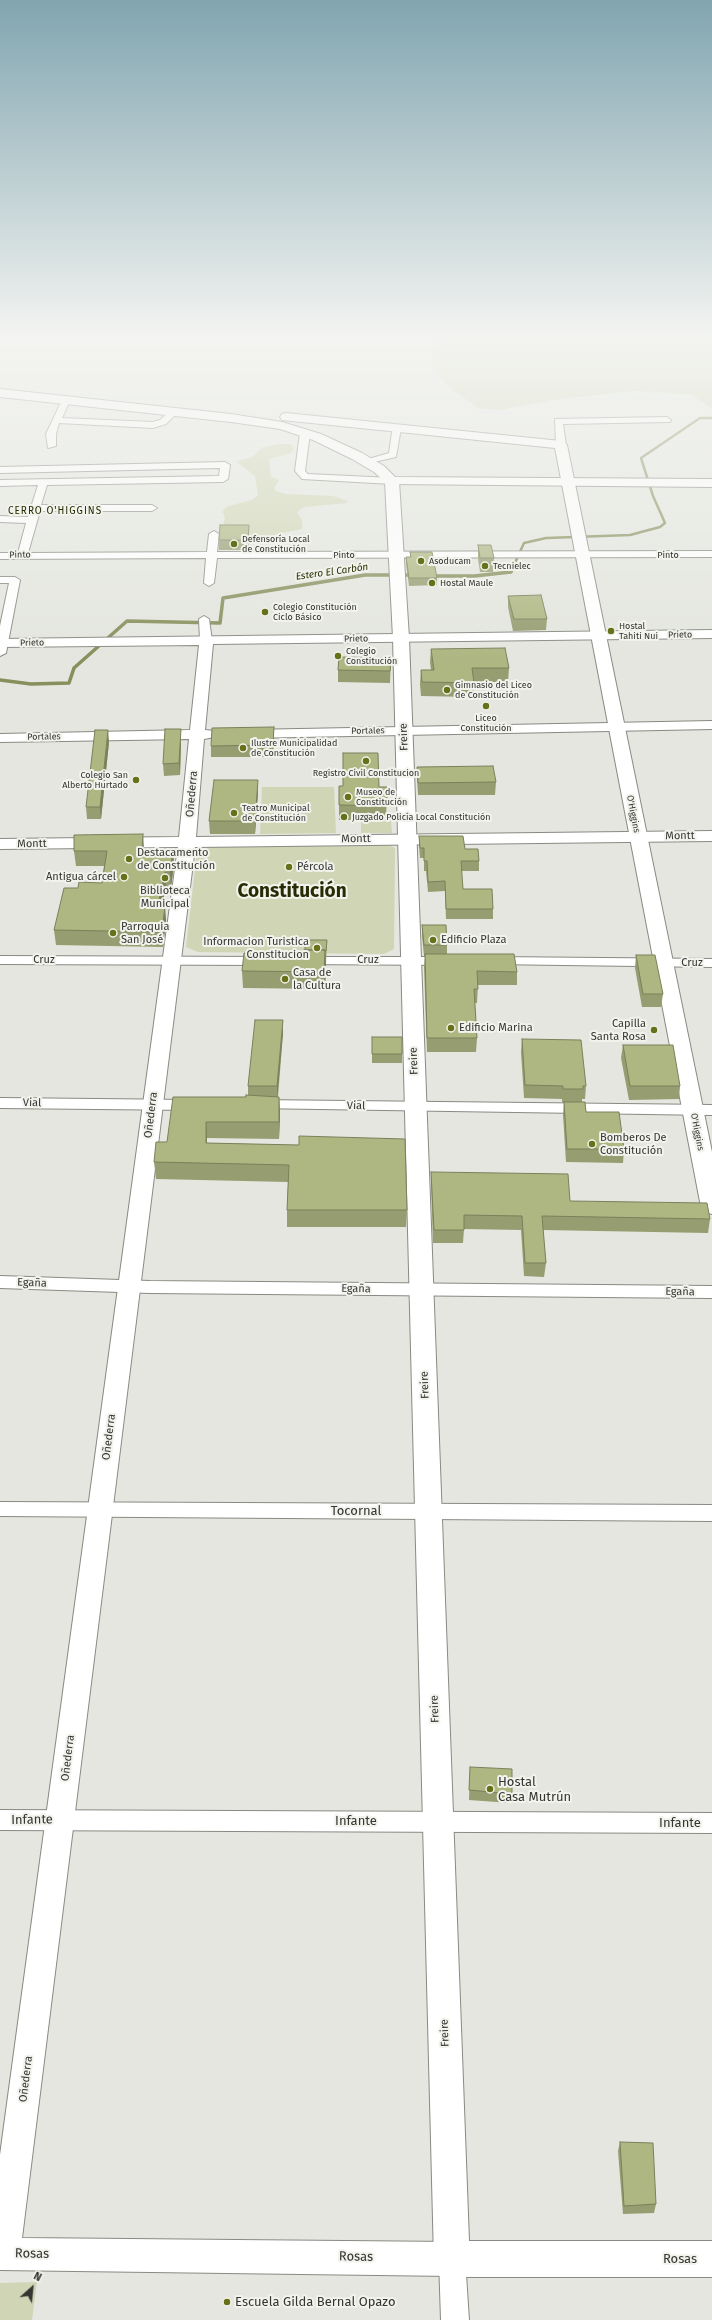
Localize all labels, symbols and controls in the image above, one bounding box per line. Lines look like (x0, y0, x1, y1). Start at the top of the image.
district label: CERRO O'HIGGINS (8, 505, 102, 517)
place label: Defensoría Local de Constitución (242, 534, 310, 555)
marker: Defensoría Local de Constitución (229, 539, 239, 549)
street label: Pinto (9, 549, 31, 561)
street label: Pinto (333, 550, 355, 560)
street label: Pinto (657, 550, 679, 560)
marker: Asoducam (416, 556, 426, 566)
place label: Asoducam (429, 556, 471, 566)
water label: Estero El Carbón (295, 561, 369, 583)
marker: Tecnielec (480, 561, 490, 571)
place label: Tecnielec (493, 561, 531, 571)
marker: Hostal Maule (427, 578, 437, 588)
place label: Hostal Maule (440, 578, 493, 588)
place label: Colegio Constitución Ciclo Básico (273, 602, 357, 623)
marker: Colegio Constitución Ciclo Básico (260, 607, 270, 617)
place label: Hostal Tahiti Nui (619, 621, 658, 642)
marker: Hostal Tahiti Nui (606, 626, 616, 636)
street label: Prieto (668, 629, 692, 641)
street label: Prieto (344, 633, 368, 645)
street label: Prieto (20, 637, 44, 649)
place label: Colegio Constitución (346, 646, 397, 667)
marker: Colegio Constitución (333, 651, 343, 661)
place label: Gimnasio del Liceo de Constitución (455, 680, 532, 701)
marker: Gimnasio del Liceo de Constitución (442, 685, 452, 695)
marker: Liceo Constitución (481, 701, 491, 711)
place label: Liceo Constitución (460, 713, 512, 734)
street label: Freire (397, 723, 411, 751)
street label: Portales (351, 725, 385, 737)
street label: Portales (27, 731, 61, 743)
place label: Ilustre Municipalidad de Constitución (251, 738, 337, 759)
marker: Ilustre Municipalidad de Constitución (238, 743, 248, 753)
marker: Registro Civil Constitucion (361, 756, 371, 766)
place label: Registro Civil Constitucion (313, 768, 419, 778)
place label: Colegio San Alberto Hurtado (62, 770, 128, 791)
street label: Oñederra (183, 770, 201, 818)
marker: Colegio San Alberto Hurtado (131, 775, 141, 785)
place label: Museo de Constitución (356, 787, 407, 808)
marker: Museo de Constitución (343, 792, 353, 802)
street label: O'Higgins (624, 794, 642, 834)
place label: Teatro Municipal de Constitución (242, 803, 310, 824)
marker: Teatro Municipal de Constitución (229, 808, 239, 818)
marker: Juzgado Policía Local Constitución (339, 812, 349, 822)
place label: Juzgado Policía Local Constitución (352, 812, 491, 822)
street label: Montt (665, 829, 695, 843)
street label: Montt (341, 832, 371, 846)
street label: Montt (17, 837, 47, 851)
place label: Destacamento de Constitución (137, 846, 215, 872)
marker: Destacamento de Constitución (124, 854, 134, 864)
place label: Pércola (297, 860, 334, 874)
marker: Pércola (284, 862, 294, 872)
place label: Antigua cárcel (46, 870, 116, 884)
marker: Antigua cárcel (119, 872, 129, 882)
marker: Biblioteca Municipal (160, 873, 170, 883)
district label: Constitución (237, 881, 347, 903)
place label: Biblioteca Municipal (140, 884, 190, 910)
place label: Parroquia San José (121, 920, 169, 946)
marker: Parroquia San José (108, 928, 118, 938)
place label: Edificio Plaza (441, 933, 506, 947)
place label: Informacion Turistica Constitucion (203, 935, 309, 961)
marker: Edificio Plaza (428, 935, 438, 945)
marker: Informacion Turistica Constitucion (312, 943, 322, 953)
street label: Cruz (33, 953, 55, 967)
street label: Cruz (357, 953, 379, 967)
street label: Cruz (681, 956, 703, 970)
place label: Casa de la Cultura (293, 966, 341, 992)
marker: Casa de la Cultura (280, 974, 290, 984)
place label: Capilla Santa Rosa (591, 1017, 646, 1043)
place label: Edificio Marina (459, 1021, 533, 1035)
marker: Edificio Marina (446, 1023, 456, 1033)
marker: Capilla Santa Rosa (649, 1025, 659, 1035)
street label: Freire (407, 1047, 421, 1075)
street label: Oñederra (142, 1091, 160, 1139)
street label: Vial (23, 1096, 41, 1110)
street label: Vial (347, 1099, 365, 1113)
street label: O'Higgins (688, 1112, 706, 1152)
place label: Bomberos De Constitución (600, 1131, 667, 1157)
marker: Bomberos De Constitución (587, 1139, 597, 1149)
street label: Egaña (17, 1276, 47, 1290)
street label: Egaña (341, 1282, 371, 1296)
street label: Egaña (665, 1285, 695, 1299)
street label: Freire (418, 1371, 432, 1399)
street label: Oñederra (100, 1413, 118, 1461)
street label: Tocornal (331, 1503, 381, 1519)
street label: Freire (428, 1695, 442, 1723)
street label: Oñederra (59, 1734, 77, 1782)
place label: Hostal Casa Mutrún (498, 1774, 571, 1805)
marker: Hostal Casa Mutrún (485, 1784, 495, 1794)
street label: Infante (11, 1812, 53, 1828)
street label: Infante (335, 1813, 377, 1829)
street label: Infante (659, 1815, 701, 1831)
street label: Freire (438, 2019, 452, 2047)
street label: Oñederra (17, 2055, 35, 2103)
street label: Rosas (15, 2246, 49, 2262)
street label: Rosas (339, 2249, 373, 2265)
street label: Rosas (663, 2251, 697, 2267)
north arrow (12, 2268, 52, 2308)
text: N (31, 2269, 44, 2284)
place label: Escuela Gilda Bernal Opazo (235, 2294, 396, 2310)
marker: Escuela Gilda Bernal Opazo (222, 2297, 232, 2307)

